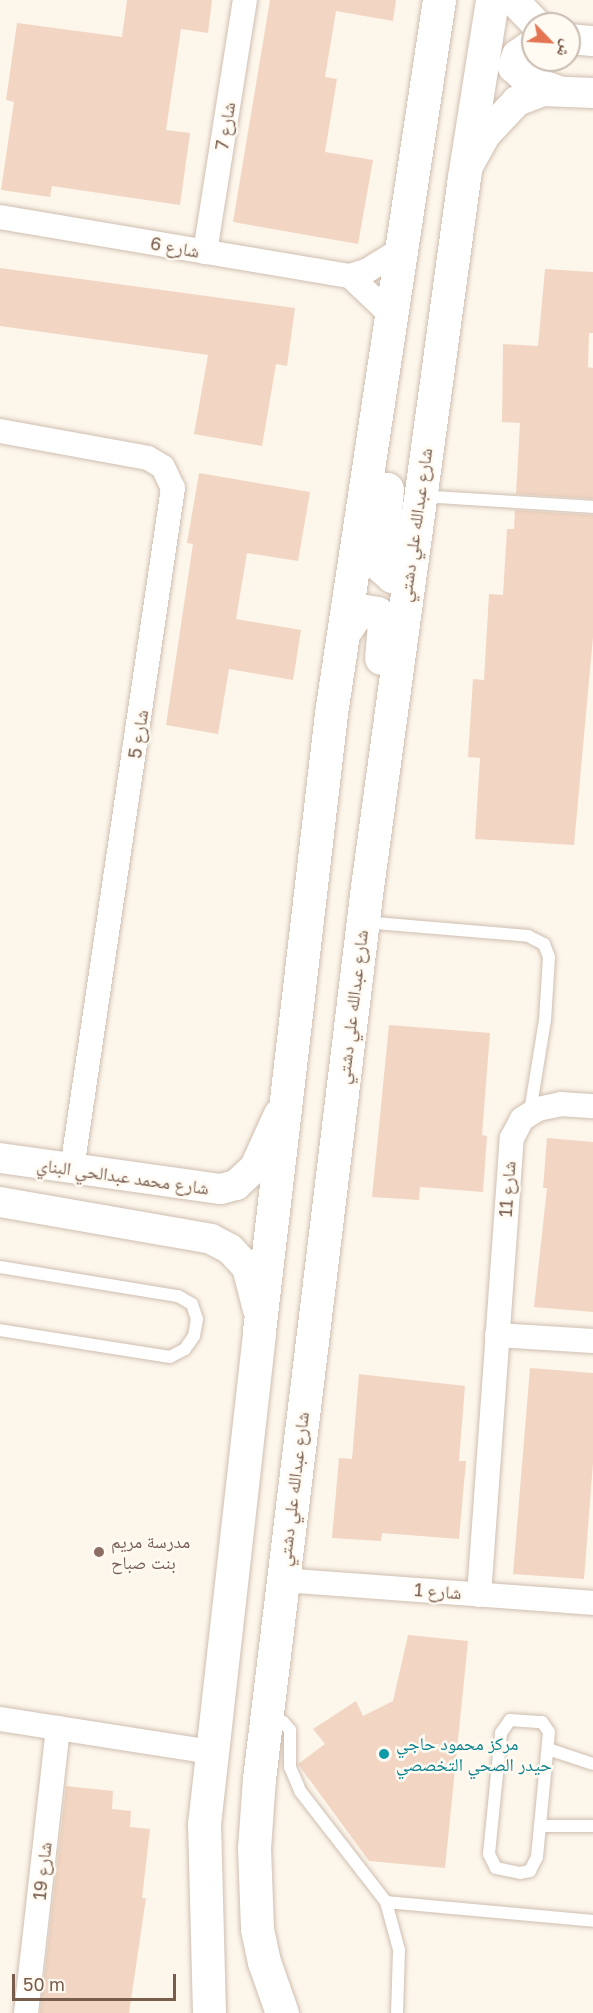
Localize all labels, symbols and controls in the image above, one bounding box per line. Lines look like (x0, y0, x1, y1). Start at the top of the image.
north arrow (521, 12, 581, 72)
text: ش (553, 37, 578, 61)
street label: شارع 7 (211, 100, 239, 152)
street label: شارع 6 (149, 232, 201, 262)
street label: شارع عبدالله علي دشتي (394, 447, 436, 603)
street label: شارع 5 (123, 708, 153, 760)
street label: شارع عبدالله علي دشتي (332, 929, 372, 1085)
street label: شارع محمد عبدالحي البناي (36, 1153, 210, 1199)
street label: شارع 11 (494, 1160, 520, 1218)
street label: شارع عبدالله علي دشتي (273, 1411, 313, 1567)
place label: مدرسة مريم بنت صباح (111, 1531, 190, 1574)
marker: مدرسة مريم بنت صباح (92, 1545, 106, 1559)
street label: شارع 1 (414, 1579, 462, 1603)
place label: مركز محمود حاجي حيدر الصحي التخصصي (396, 1733, 552, 1776)
marker: مركز محمود حاجي حيدر الصحي التخصصي (377, 1747, 391, 1761)
street label: شارع 19 (28, 1841, 56, 1901)
scale bar (15, 1962, 178, 2000)
text: 50 m (23, 1973, 65, 1995)

